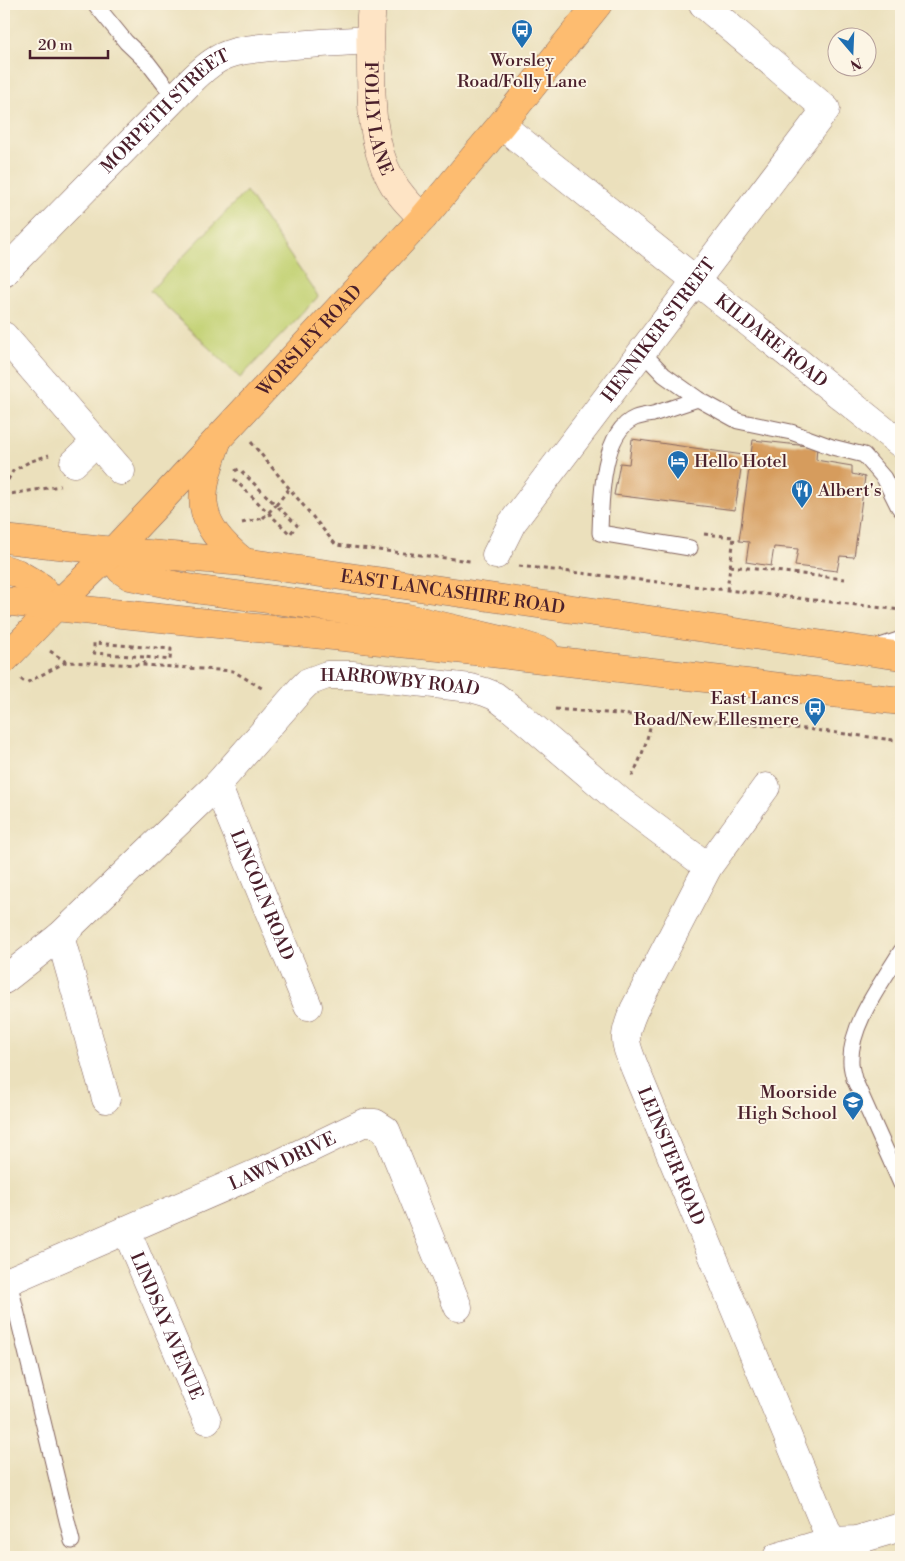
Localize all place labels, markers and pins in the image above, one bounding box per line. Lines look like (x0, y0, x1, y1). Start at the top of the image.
bus stop icon: Worsley Road/Folly Lane (510, 18, 534, 49)
place label: Worsley Road/Folly Lane (457, 49, 587, 93)
hotel icon: Hello Hotel (666, 449, 690, 480)
place label: Hello Hotel (694, 450, 788, 473)
restaurant icon: Albert's (790, 478, 814, 509)
place label: Albert's (817, 479, 882, 502)
place label: East Lancs Road/New Ellesmere (634, 687, 799, 731)
bus stop icon: East Lancs Road/New Ellesmere (803, 696, 827, 727)
place label: Moorside High School (737, 1081, 838, 1125)
school or university icon: Moorside High School (841, 1090, 865, 1121)

